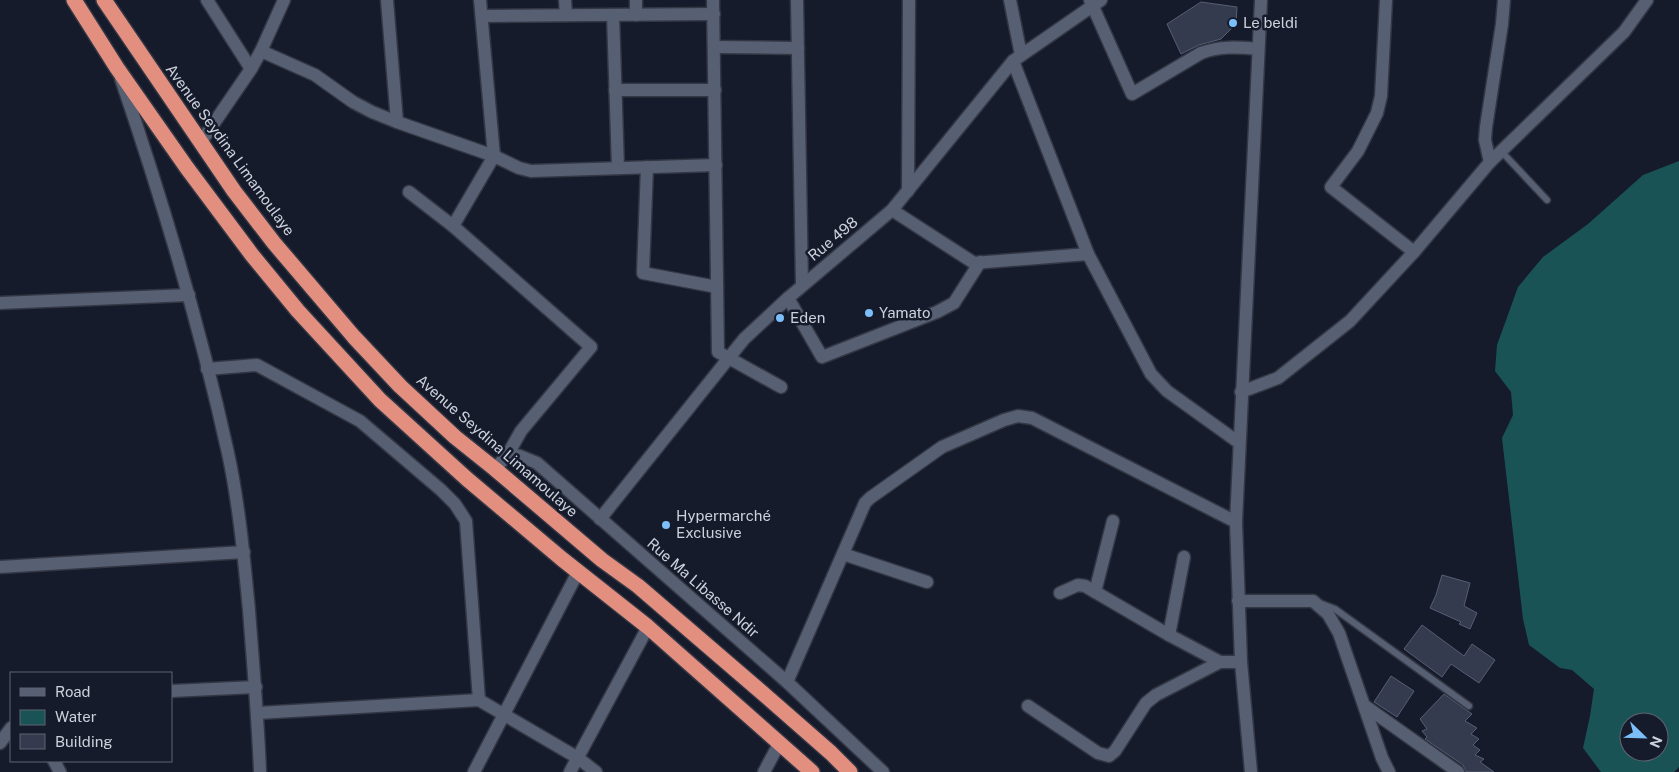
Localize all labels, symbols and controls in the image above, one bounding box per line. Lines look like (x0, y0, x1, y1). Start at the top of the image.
place label: Le beldi (1243, 14, 1298, 31)
marker: Le beldi (1227, 17, 1239, 29)
street label: Avenue Seydina Limamoulaye (162, 61, 298, 239)
street label: Rue 498 (805, 213, 861, 264)
place label: Yamato (879, 304, 930, 321)
marker: Yamato (863, 307, 875, 319)
place label: Eden (790, 309, 825, 326)
marker: Eden (774, 312, 786, 324)
street label: Avenue Seydina Limamoulaye (413, 371, 581, 520)
place label: Hypermarché Exclusive (676, 507, 771, 541)
marker: Hypermarché Exclusive (660, 519, 672, 531)
street label: Rue Ma Libasse Ndir (644, 534, 763, 641)
legend (10, 672, 172, 762)
text: Road (55, 683, 91, 700)
text: Water (55, 708, 97, 725)
north arrow (1619, 712, 1669, 762)
text: Building (55, 733, 113, 750)
text: N (1646, 734, 1665, 750)

